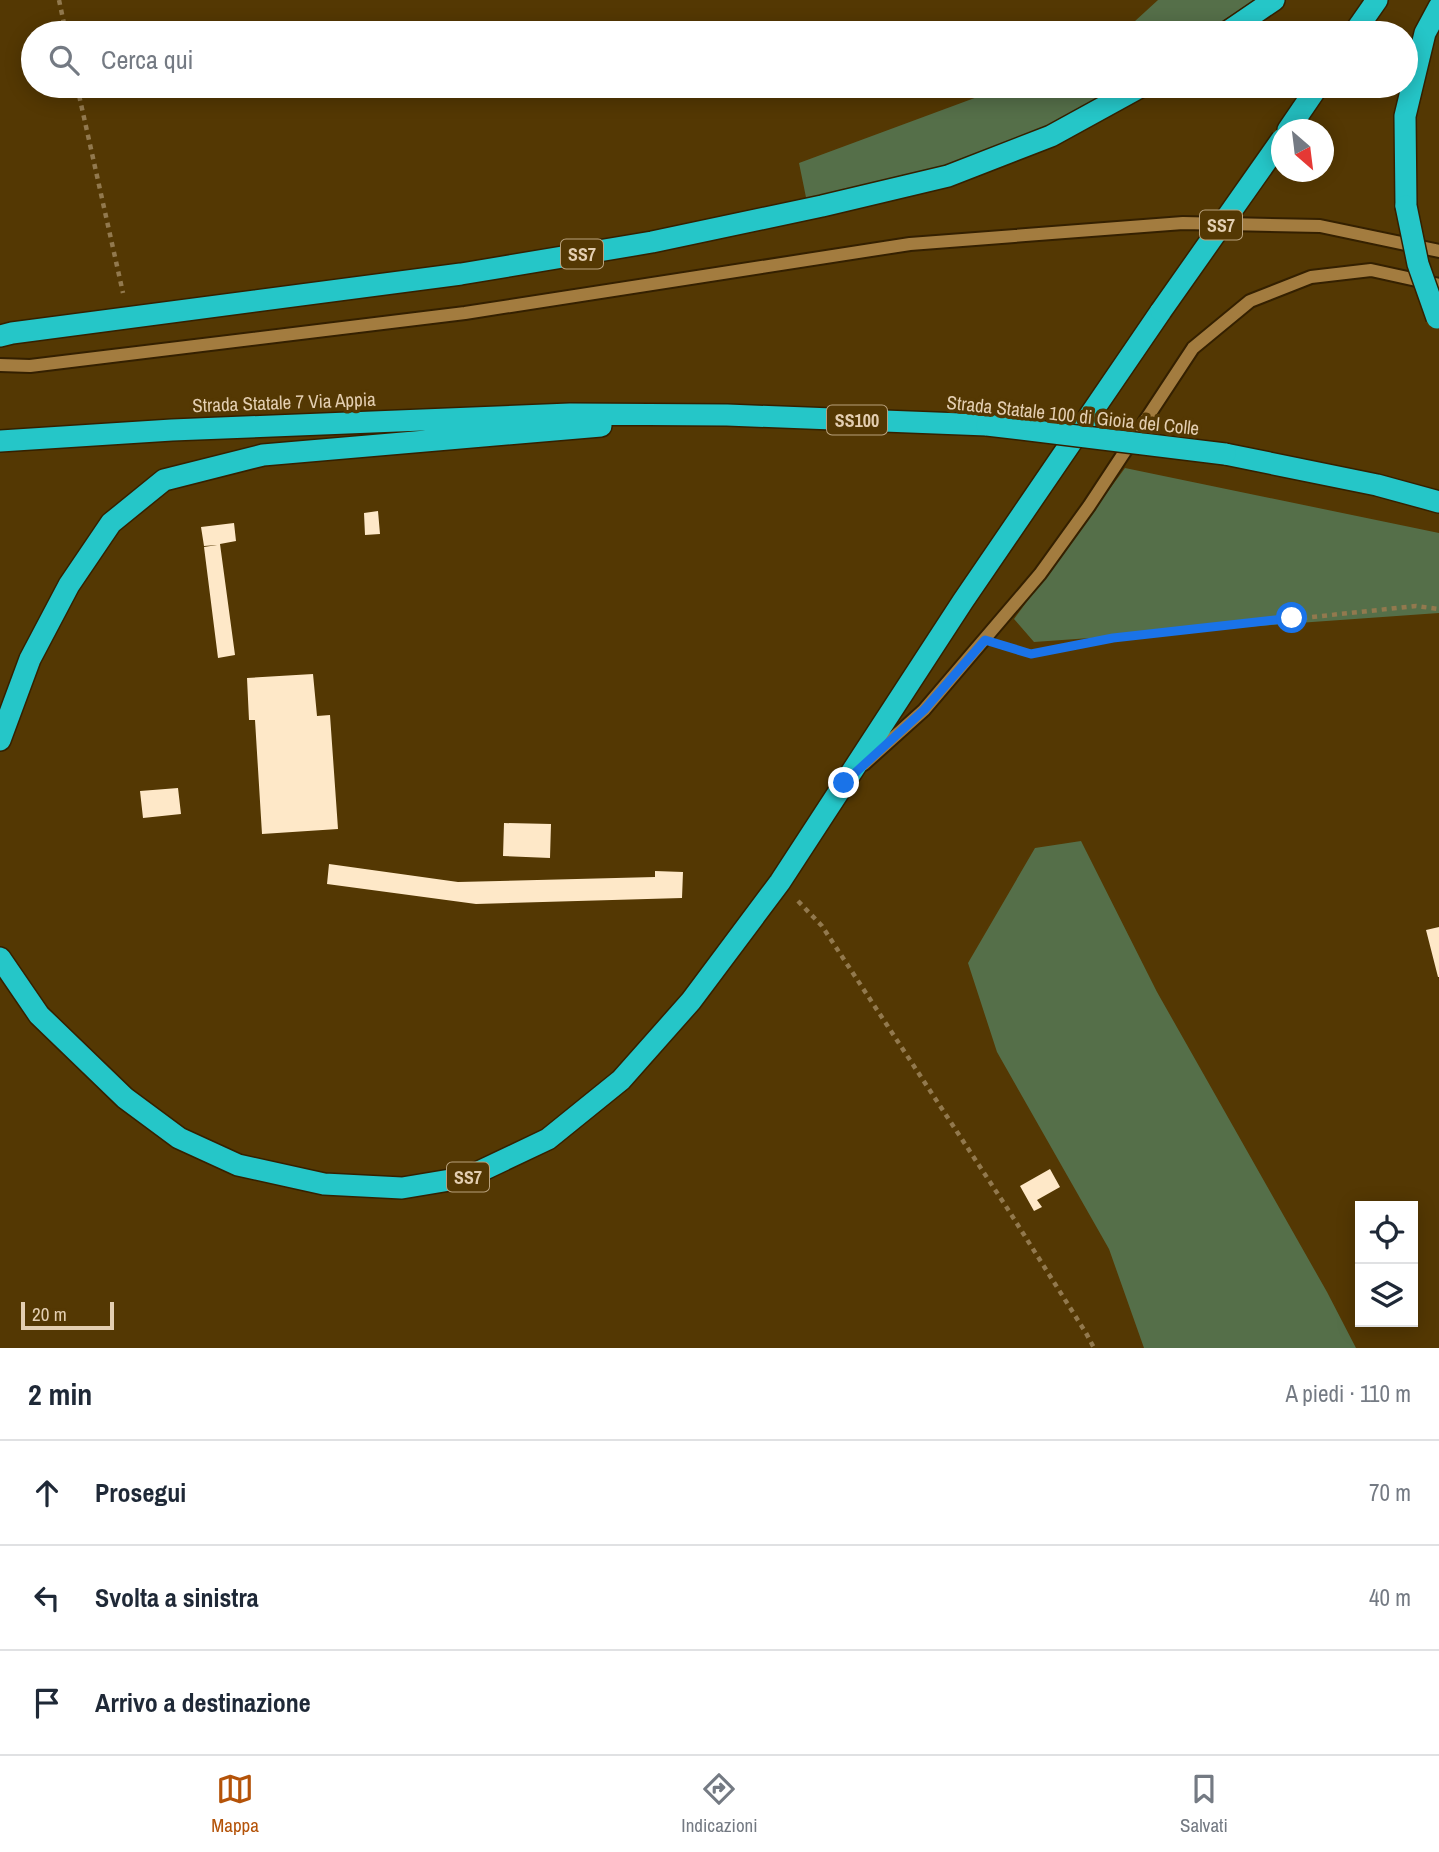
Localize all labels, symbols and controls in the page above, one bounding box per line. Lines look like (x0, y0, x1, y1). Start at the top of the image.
search box (21, 21, 1418, 98)
icon: search (45, 41, 83, 79)
text: Cerca qui (101, 42, 193, 77)
north arrow (1271, 119, 1334, 182)
road number: SS7 (1200, 210, 1242, 240)
road number: SS7 (561, 240, 603, 268)
street label: Strada Statale 7 Via Appia (192, 386, 376, 418)
street label: Strada Statale 100 di Gioia del Colle (945, 389, 1201, 441)
road number: SS100 (827, 406, 887, 434)
route start (1276, 602, 1307, 633)
route end (828, 767, 859, 798)
road number: SS7 (447, 1162, 489, 1192)
map controls (1355, 1201, 1418, 1327)
button: locate (1355, 1201, 1418, 1264)
button: layers (1355, 1264, 1418, 1327)
scale bar (21, 1299, 114, 1331)
text: 20 m (32, 1301, 67, 1327)
text: 2 min (28, 1374, 92, 1414)
text: A piedi · 110 m (1285, 1378, 1411, 1409)
icon: ahead (28, 1474, 66, 1512)
text: Prosegui (95, 1475, 186, 1510)
text: 70 m (1369, 1477, 1411, 1508)
icon: left (28, 1579, 66, 1617)
text: Svolta a sinistra (95, 1580, 259, 1615)
text: 40 m (1369, 1582, 1411, 1613)
icon: arrive (28, 1684, 66, 1722)
text: Arrivo a destinazione (95, 1685, 311, 1720)
tab: Mappa (211, 1770, 259, 1838)
tab: Indicazioni (681, 1770, 758, 1838)
tab: Salvati (1180, 1770, 1228, 1838)

